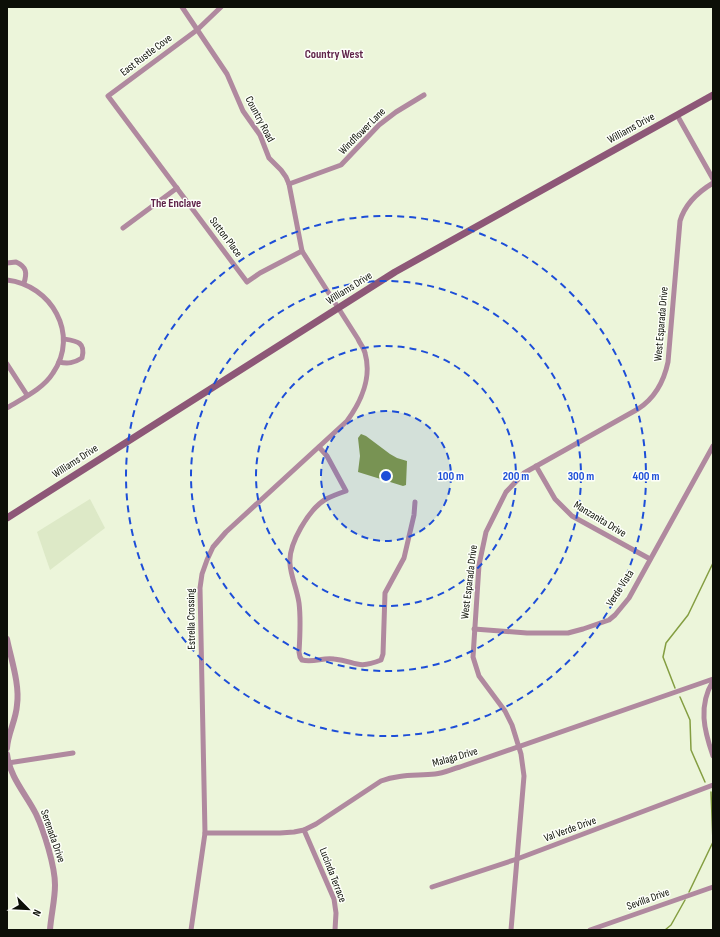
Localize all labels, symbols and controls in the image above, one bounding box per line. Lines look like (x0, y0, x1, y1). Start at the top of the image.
street label: East Rustle Cove (118, 31, 174, 79)
district label: Country West (305, 47, 363, 62)
street label: Country Road (242, 94, 278, 145)
street label: Windflower Lane (336, 105, 388, 157)
street label: Williams Drive (605, 110, 657, 146)
district label: The Enclave (151, 196, 201, 211)
street label: Sutton Place (207, 214, 245, 260)
street label: Williams Drive (324, 269, 374, 307)
street label: West Esparada Drive (651, 286, 671, 362)
street label: Williams Drive (50, 441, 100, 481)
centre of rings (379, 469, 393, 483)
text: 100 m (438, 469, 464, 484)
text: 200 m (503, 469, 529, 484)
text: 300 m (568, 469, 594, 484)
text: 400 m (633, 469, 659, 484)
street label: Manzanita Drive (571, 498, 629, 540)
street label: West Esparada Drive (458, 544, 480, 620)
street label: Verde Vista (603, 567, 637, 609)
street label: Estrella Crossing (184, 588, 198, 650)
street label: Malaga Drive (431, 744, 479, 770)
street label: Serenada Drive (38, 808, 68, 864)
street label: Val Verde Drive (542, 814, 598, 844)
street label: Lucinda Terrace (317, 846, 349, 904)
street label: Sevilla Drive (625, 885, 671, 913)
north arrow (8, 889, 48, 929)
text: N (29, 908, 44, 918)

